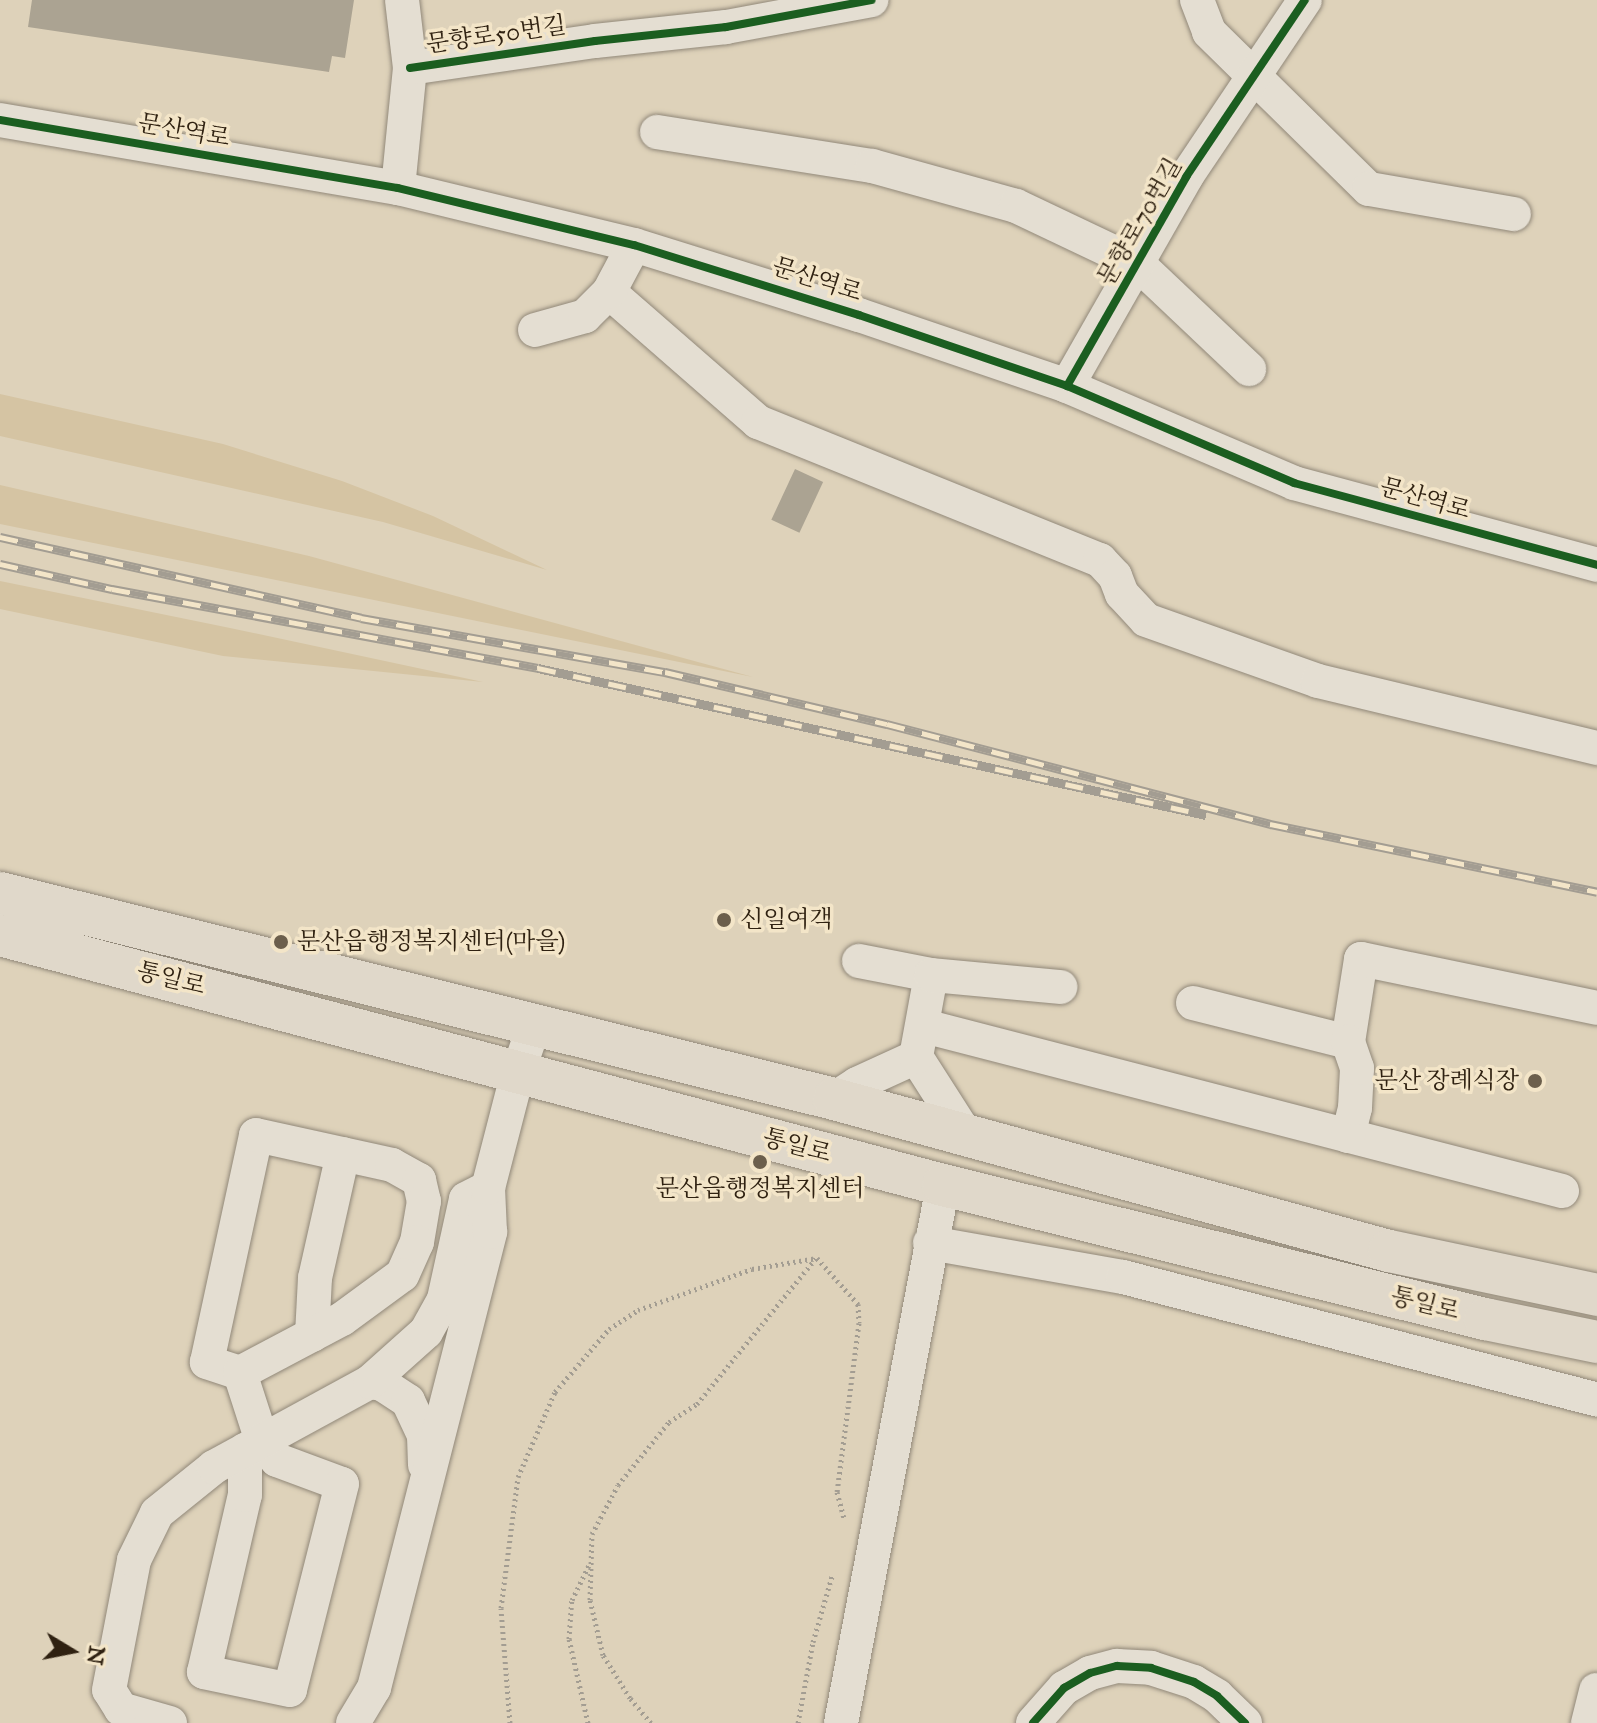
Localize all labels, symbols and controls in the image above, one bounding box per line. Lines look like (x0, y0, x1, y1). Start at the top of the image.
street label: 문향로50번길 (424, 11, 568, 59)
street label: 문산역로 (136, 109, 232, 153)
street label: 문향로70번길 (1092, 153, 1188, 291)
street label: 문산역로 (768, 252, 866, 308)
street label: 문산역로 (1376, 472, 1474, 526)
place label: 신일여객 (740, 906, 833, 934)
marker: 신일여객 (715, 911, 733, 929)
place label: 문산읍행정복지센터(마을) (297, 928, 565, 956)
marker: 문산읍행정복지센터(마을) (272, 933, 290, 951)
street label: 통일로 (134, 957, 208, 1001)
place label: 문산 장례식장 (1375, 1067, 1519, 1095)
marker: 문산 장례식장 (1526, 1072, 1544, 1090)
street label: 통일로 (760, 1123, 834, 1169)
marker: 문산읍행정복지센터 (751, 1153, 769, 1171)
place label: 문산읍행정복지센터 (656, 1175, 864, 1203)
street label: 통일로 (1388, 1282, 1462, 1326)
north arrow (32, 1611, 112, 1691)
text: N (81, 1644, 111, 1667)

